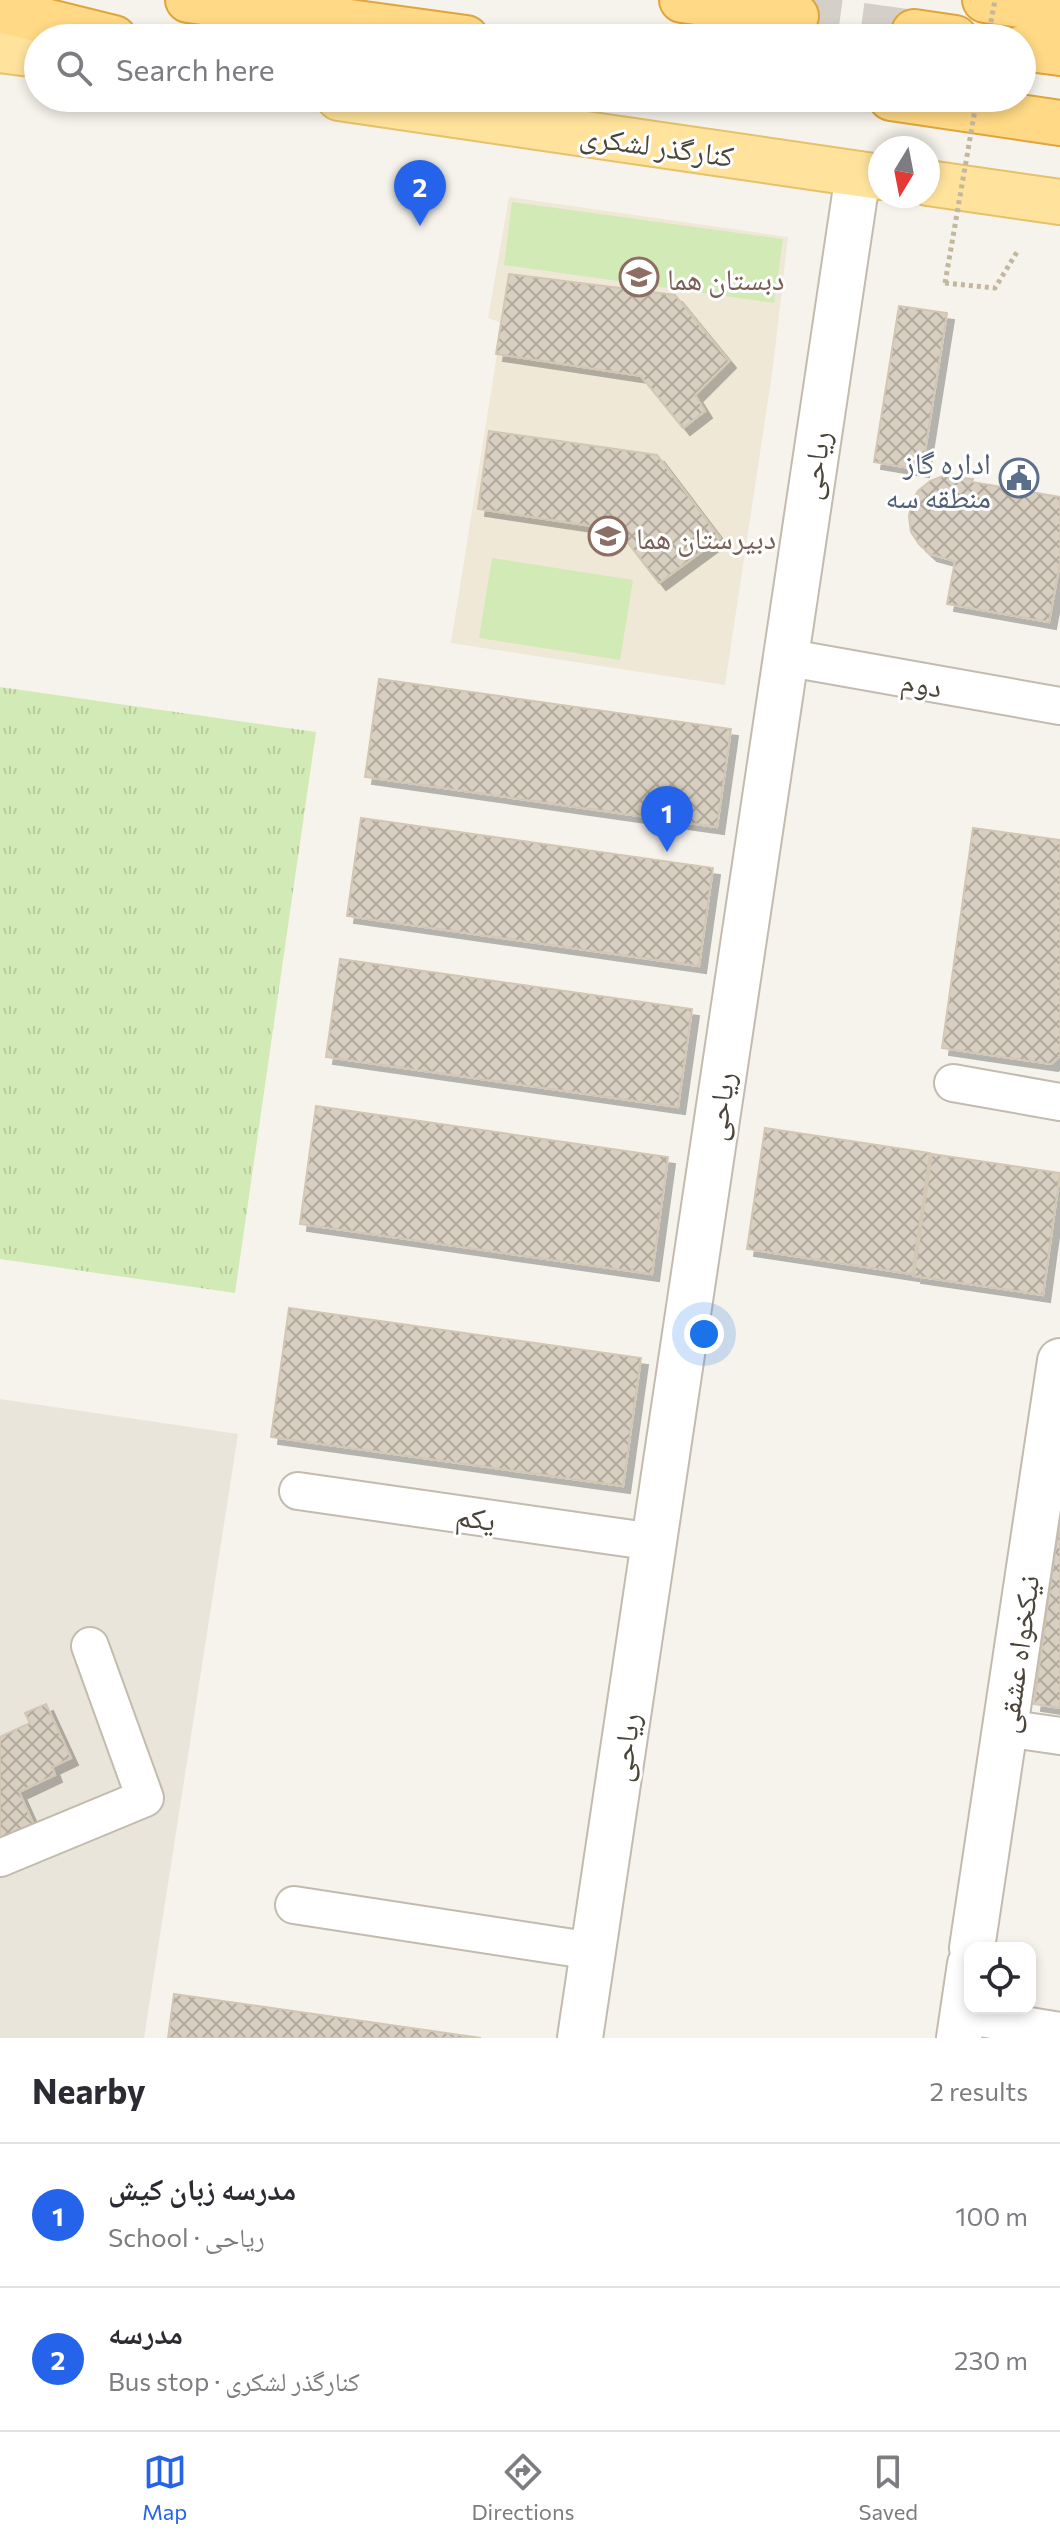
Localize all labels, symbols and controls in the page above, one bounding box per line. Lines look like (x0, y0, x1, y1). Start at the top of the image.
search box (24, 24, 1036, 112)
icon: search (52, 46, 96, 90)
text: Search here (116, 50, 275, 87)
street label: کنارگذر لشکری (577, 115, 736, 175)
north arrow (868, 136, 940, 208)
pin: 2 (394, 160, 446, 226)
school or university icon: دبستان هما (618, 256, 660, 298)
place label: دبستان هما (667, 259, 785, 298)
street label: ریاحی (789, 428, 839, 502)
place label: اداره گاز منطقه سه (885, 443, 991, 514)
public building icon: اداره گاز منطقه سه (998, 457, 1040, 499)
school or university icon: دبیرستان هما (587, 515, 629, 557)
place label: دبیرستان هما (636, 518, 776, 557)
street label: دوم (898, 660, 945, 707)
pin: 1 (641, 786, 693, 852)
street label: ریاحی (695, 1069, 743, 1143)
your location (684, 1314, 724, 1354)
street label: یکم (453, 1495, 498, 1541)
street label: نیکخواه عشقی (987, 1573, 1047, 1736)
street label: ریاحی (600, 1710, 648, 1784)
map controls (964, 1942, 1036, 2014)
button: locate (964, 1942, 1036, 2014)
text: Nearby (32, 2069, 146, 2111)
text: 2 results (930, 2075, 1028, 2106)
text: مدرسه زبان کیش (108, 2169, 296, 2206)
text: 1 (52, 2200, 64, 2231)
text: 100 m (955, 2200, 1028, 2231)
text: School · ریاحی (108, 2221, 265, 2252)
text: مدرسه (108, 2313, 183, 2350)
text: 2 (51, 2344, 65, 2375)
text: 230 m (954, 2344, 1028, 2375)
text: Bus stop · کنارگذر لشکری (108, 2365, 360, 2396)
tab: Map (142, 2450, 187, 2525)
tab: Directions (471, 2450, 575, 2525)
tab: Saved (859, 2450, 918, 2525)

